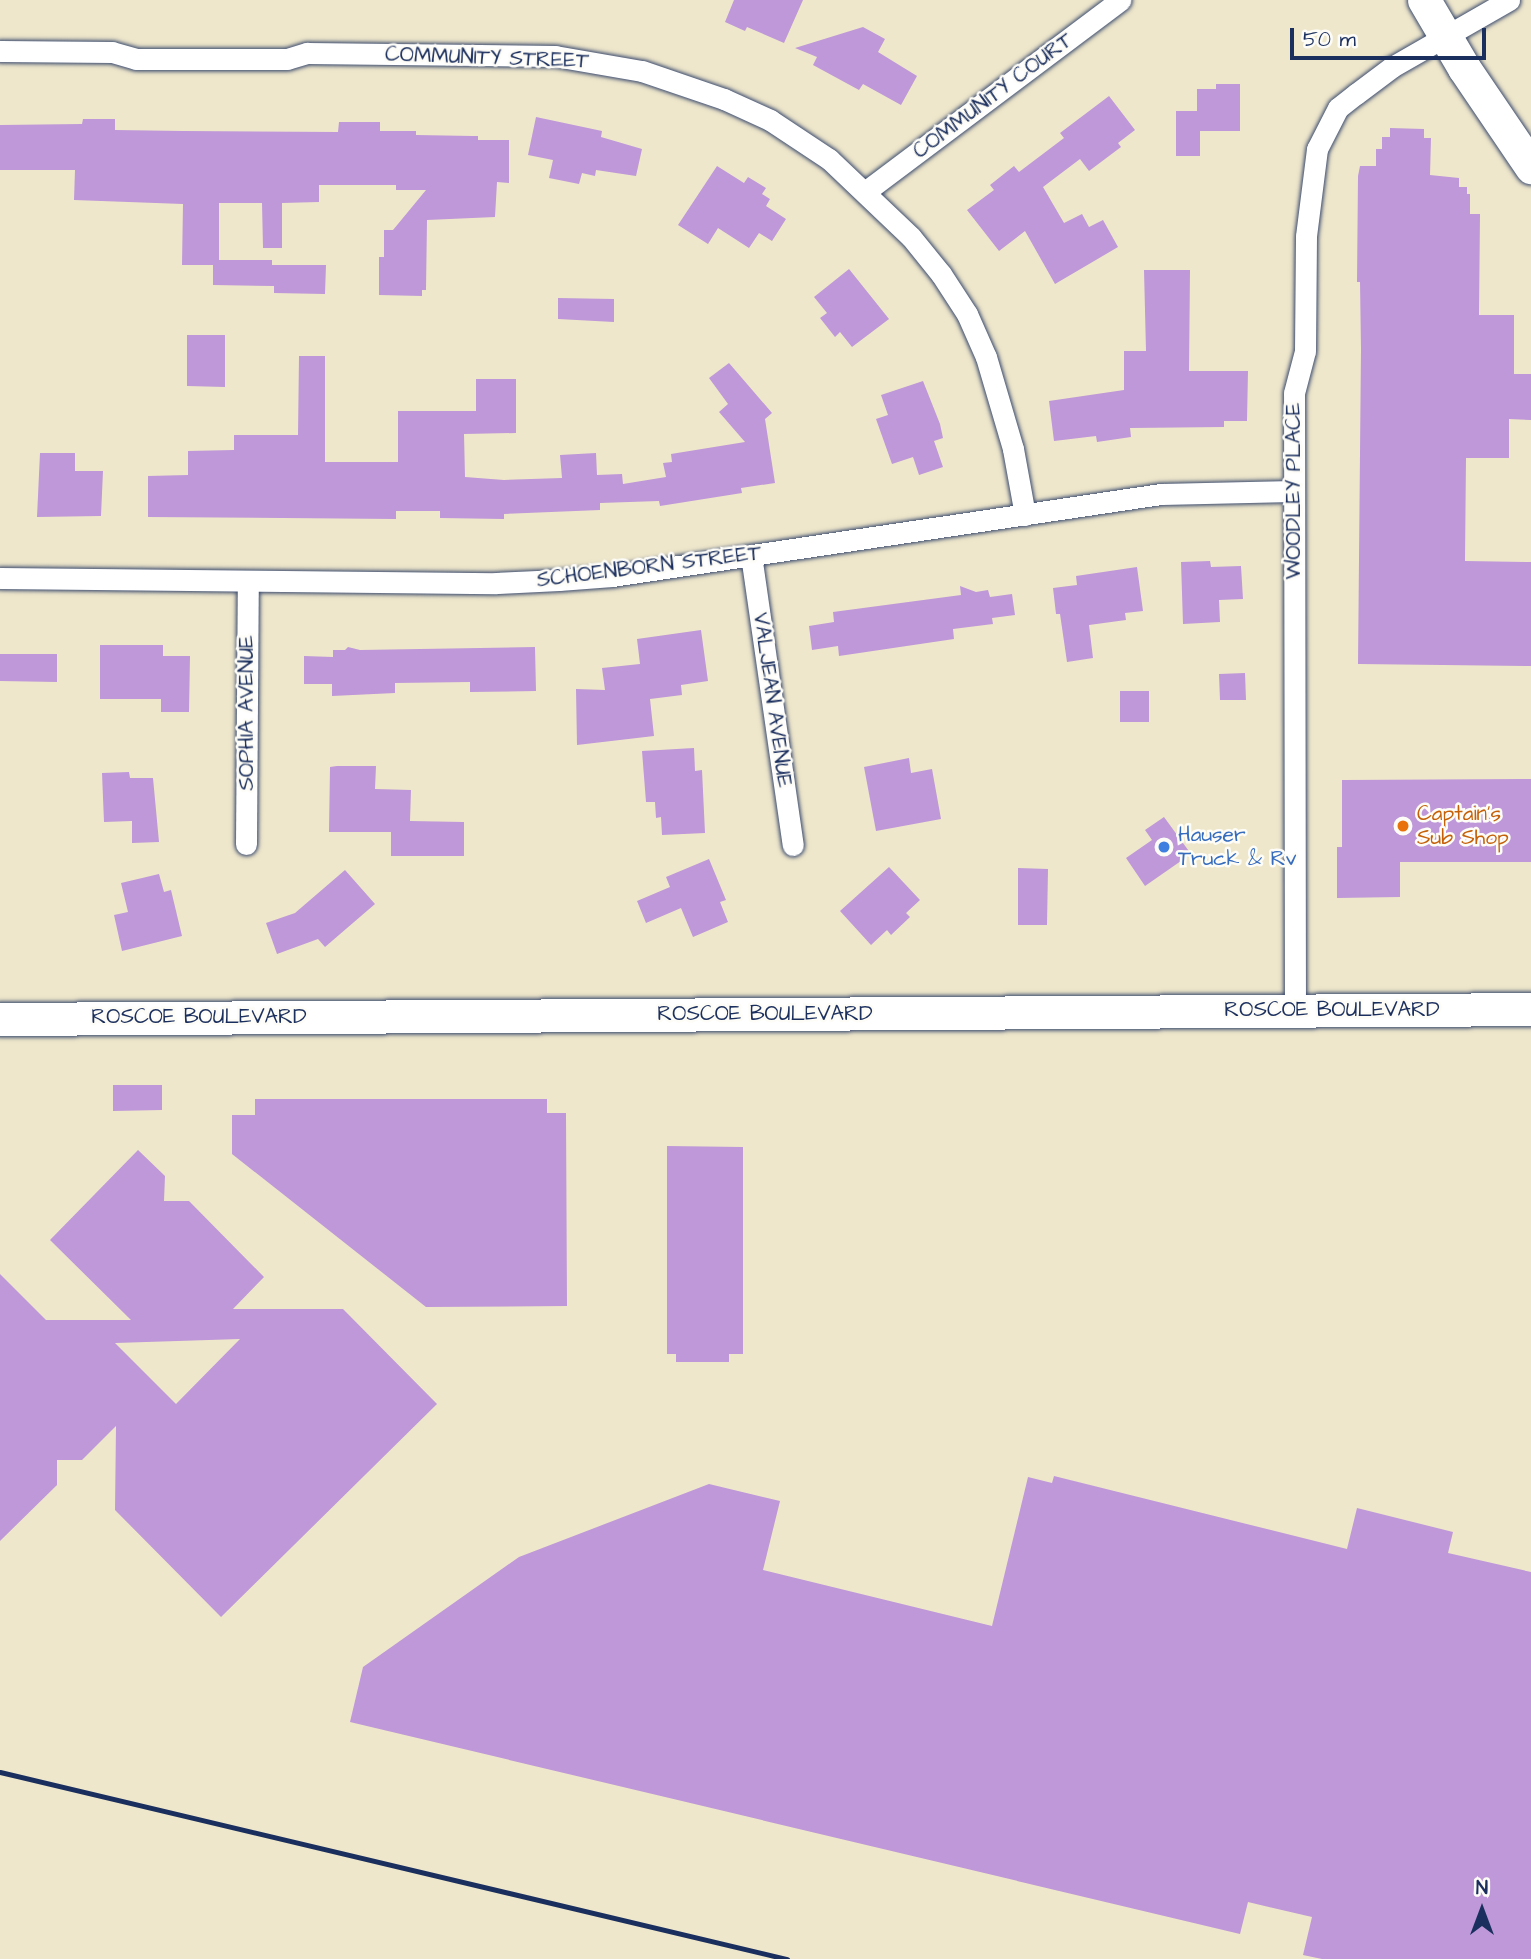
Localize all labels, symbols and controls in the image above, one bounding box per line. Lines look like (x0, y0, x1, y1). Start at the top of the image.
scale bar (1293, 14, 1489, 58)
text: 50 m (1303, 25, 1356, 54)
street label: COMMUNITY COURT (908, 28, 1078, 164)
street label: COMMUNITY STREET (385, 42, 589, 74)
street label: WOODLEY PLACE (1281, 403, 1307, 579)
street label: SCHOENBORN STREET (535, 541, 763, 593)
street label: VALJEAN AVENUE (747, 611, 797, 789)
street label: SOPHIA AVENUE (234, 635, 260, 791)
place label: Captain's Sub Shop (1417, 801, 1509, 851)
marker: Captain's Sub Shop (1395, 818, 1411, 834)
place label: Hauser Truck & Rv (1178, 822, 1296, 872)
marker: Hauser Truck & Rv (1156, 839, 1172, 855)
street label: ROSCOE BOULEVARD (1224, 997, 1440, 1023)
street label: ROSCOE BOULEVARD (657, 1001, 873, 1027)
street label: ROSCOE BOULEVARD (91, 1004, 307, 1030)
north arrow (1447, 1875, 1517, 1945)
text: N (1476, 1875, 1488, 1902)

